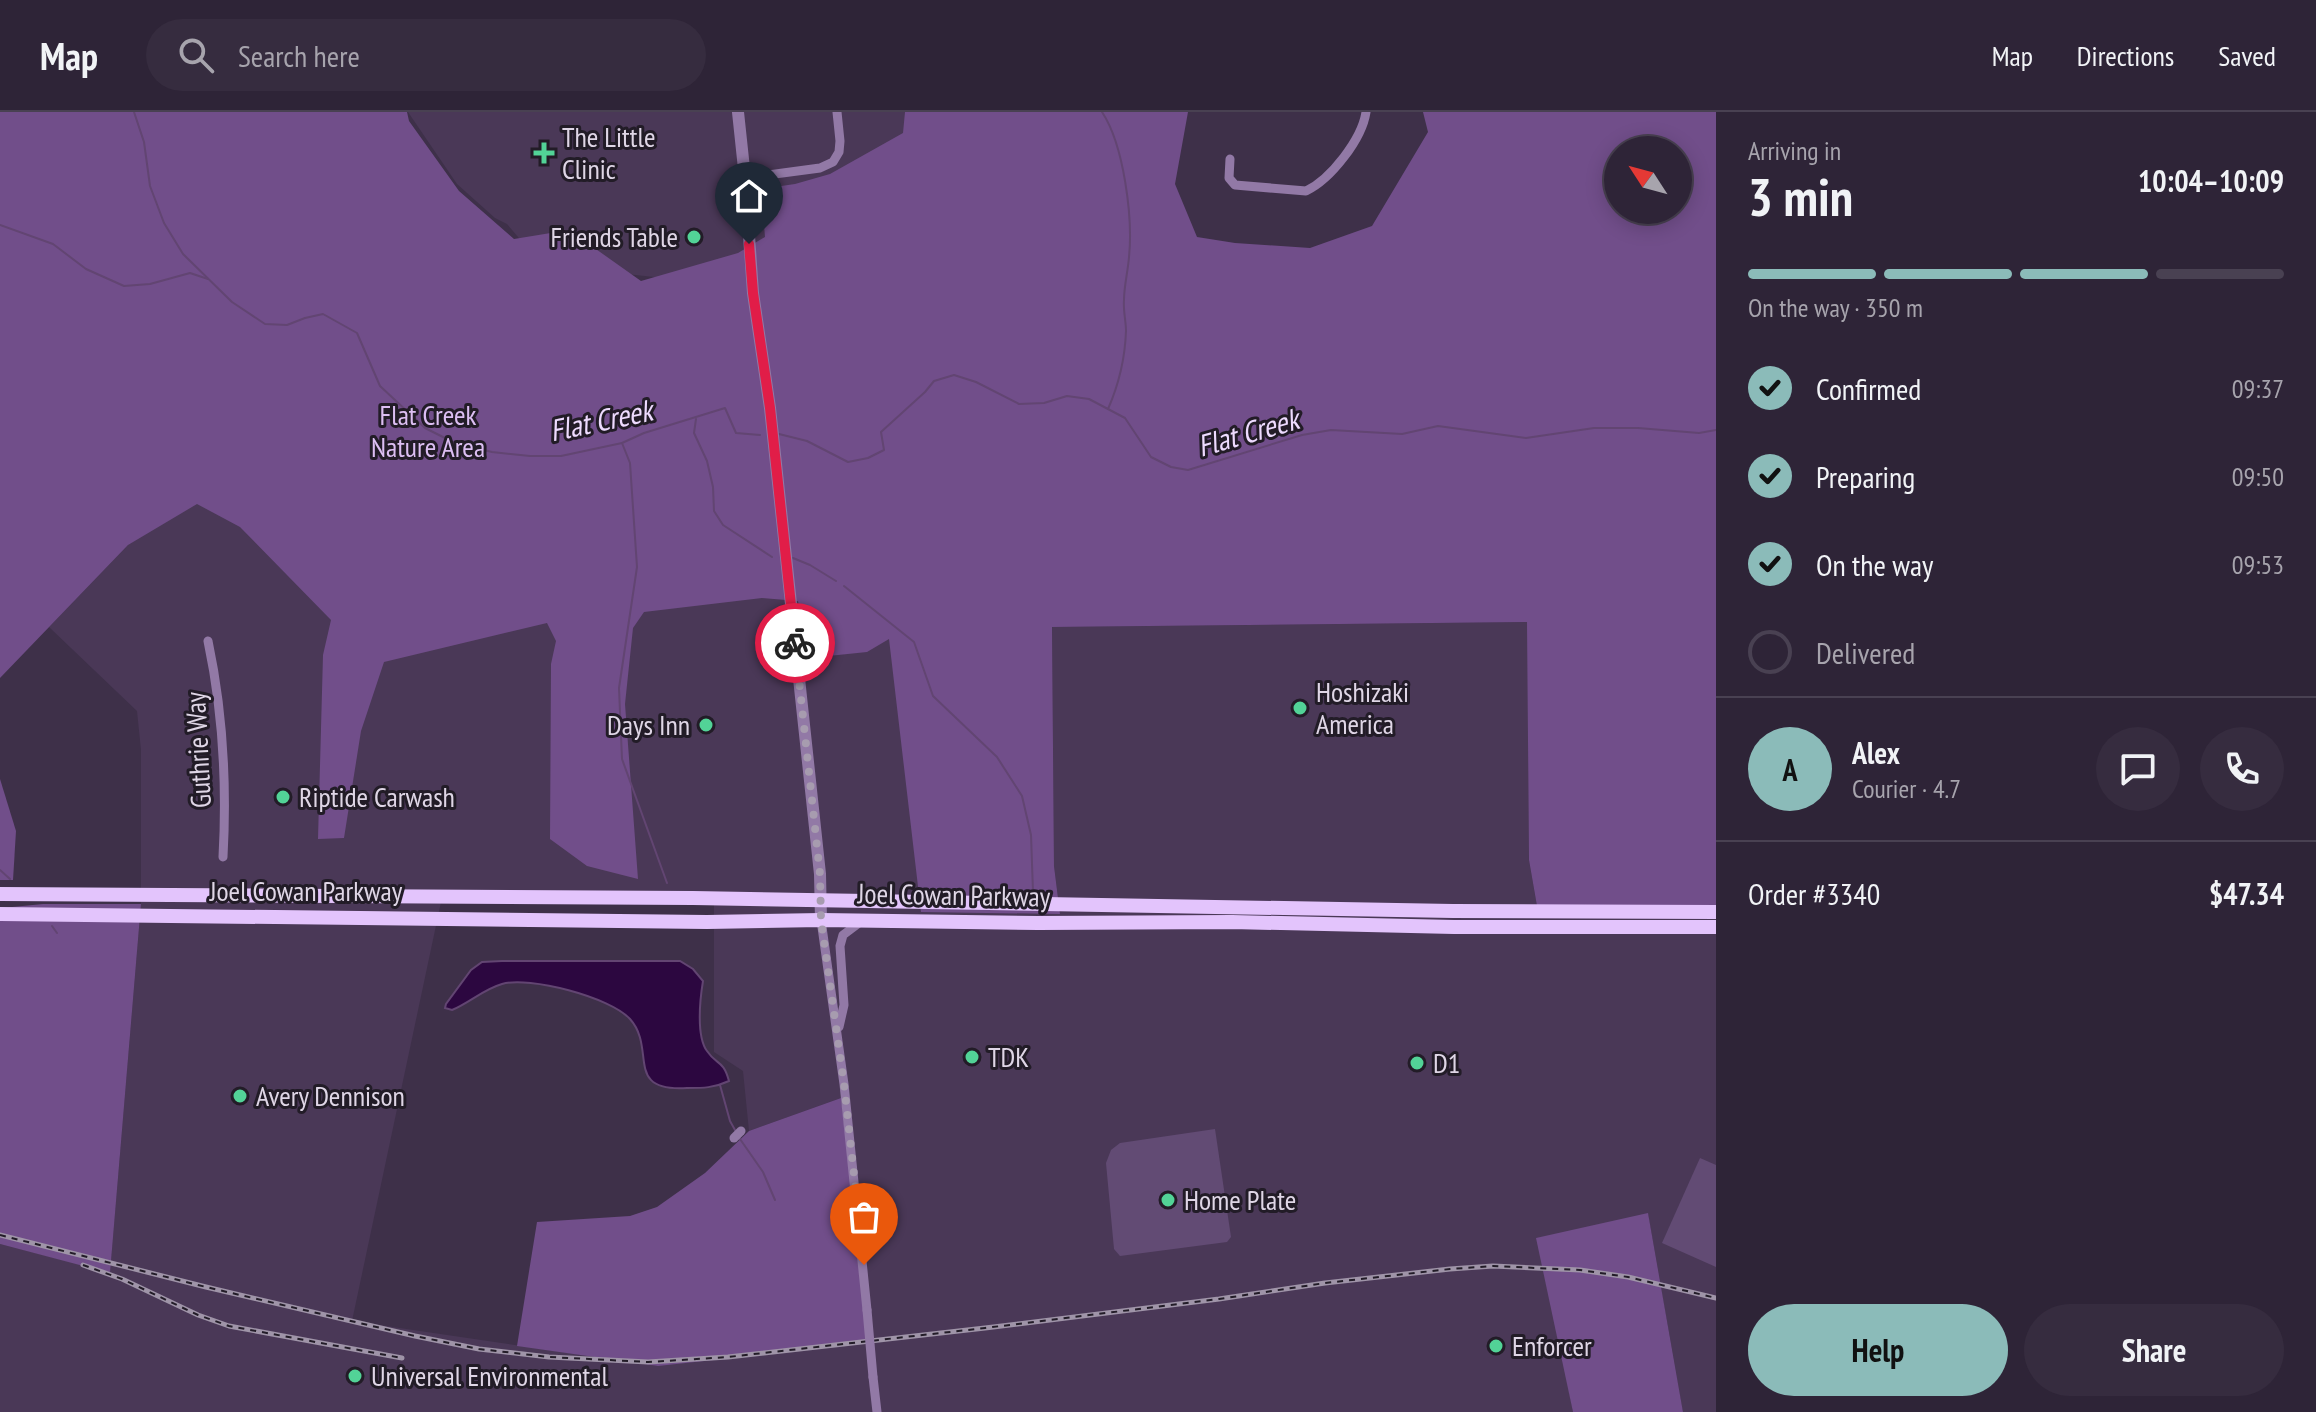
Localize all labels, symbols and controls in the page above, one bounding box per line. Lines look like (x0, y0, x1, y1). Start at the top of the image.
search box (146, 19, 706, 91)
text: Map (40, 31, 98, 80)
icon: search (174, 33, 218, 77)
text: Search here (238, 36, 360, 75)
text: Map (1992, 37, 2033, 74)
text: Directions (2077, 37, 2174, 74)
text: Saved (2218, 37, 2276, 74)
place label: The Little Clinic (562, 118, 656, 187)
text: Arriving in (1748, 134, 1841, 167)
north arrow (1604, 136, 1692, 224)
map controls (1604, 136, 1692, 224)
marker: The Little Clinic (533, 142, 555, 164)
text: 10:04–10:09 (2138, 161, 2284, 200)
pin (715, 162, 783, 244)
text: 3 min (1748, 163, 1853, 230)
icon: home (727, 174, 771, 218)
place label: Friends Table (550, 218, 678, 255)
marker: Friends Table (685, 228, 703, 246)
text: On the way · 350 m (1748, 291, 1923, 324)
icon: check (1748, 366, 1792, 410)
text: Confirmed (1816, 369, 1921, 408)
text: 09:37 (2232, 372, 2284, 405)
water label: Flat Creek (546, 389, 659, 449)
park label: Flat Creek Nature Area (371, 396, 485, 465)
water label: Flat Creek (1192, 398, 1306, 465)
icon: check (1748, 454, 1792, 498)
text: Preparing (1816, 457, 1915, 496)
text: 09:50 (2232, 460, 2284, 493)
icon: check (1748, 542, 1792, 586)
text: On the way (1816, 545, 1933, 584)
text: 09:53 (2232, 548, 2284, 581)
courier (755, 603, 835, 683)
icon: bike (773, 621, 817, 665)
text: Delivered (1816, 633, 1915, 672)
place label: Hoshizaki America (1316, 673, 1409, 742)
street label: Guthrie Way (176, 690, 219, 809)
marker: Hoshizaki America (1291, 699, 1309, 717)
place label: Days Inn (607, 706, 690, 743)
marker: Days Inn (697, 716, 715, 734)
button: chat (2096, 727, 2180, 811)
button: phone (2200, 727, 2284, 811)
text: Alex (1852, 733, 1900, 772)
text: A (1782, 750, 1798, 789)
text: Courier · 4.7 (1852, 772, 1961, 805)
place label: Riptide Carwash (299, 778, 455, 815)
marker: Riptide Carwash (274, 788, 292, 806)
street label: Joel Cowan Parkway (209, 872, 403, 909)
street label: Joel Cowan Parkway (856, 874, 1051, 915)
text: Order #3340 (1748, 874, 1880, 913)
text: $47.34 (2209, 874, 2284, 913)
place label: TDK (988, 1038, 1029, 1075)
place label: D1 (1433, 1044, 1460, 1081)
marker: TDK (963, 1048, 981, 1066)
marker: D1 (1408, 1054, 1426, 1072)
place label: Avery Dennison (256, 1077, 405, 1114)
marker: Avery Dennison (231, 1087, 249, 1105)
place label: Home Plate (1184, 1181, 1296, 1218)
pin (830, 1183, 898, 1265)
marker: Home Plate (1159, 1191, 1177, 1209)
icon: bag (842, 1195, 886, 1239)
button: Help (1748, 1304, 2008, 1396)
button: Share (2024, 1304, 2284, 1396)
place label: Enforcer (1512, 1327, 1592, 1364)
marker: Enforcer (1487, 1337, 1505, 1355)
place label: Universal Environmental (371, 1357, 608, 1394)
marker: Universal Environmental (346, 1367, 364, 1385)

